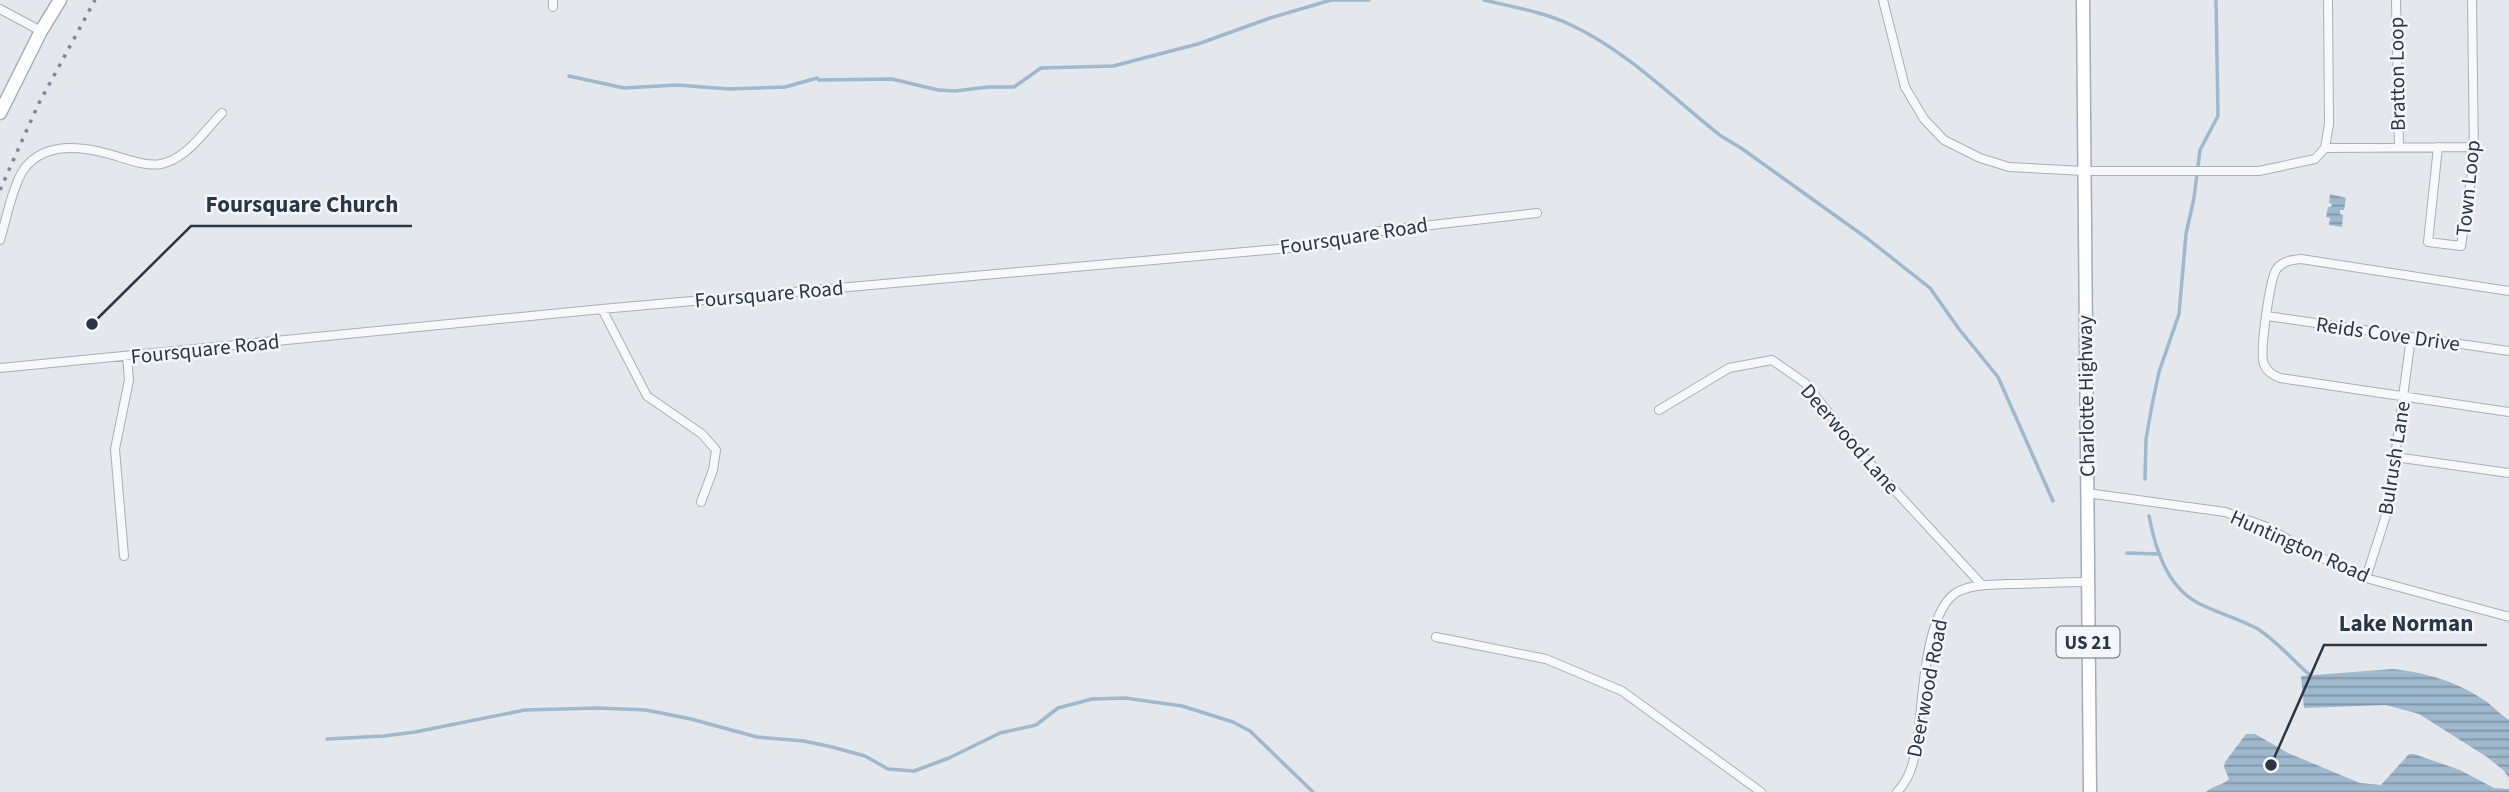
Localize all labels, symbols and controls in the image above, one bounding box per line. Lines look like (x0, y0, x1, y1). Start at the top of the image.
street label: Bratton Loop (2381, 17, 2413, 131)
street label: Town Loop (2448, 139, 2488, 237)
callout: Foursquare Church (191, 182, 412, 226)
text: Foursquare Church (206, 188, 398, 221)
street label: Foursquare Road (1278, 210, 1430, 262)
street label: Foursquare Road (693, 273, 845, 315)
street label: Reids Cove Drive (2314, 309, 2462, 359)
street label: Charlotte Highway (2070, 315, 2102, 477)
street label: Foursquare Road (129, 326, 281, 372)
street label: Deerwood Lane (1793, 377, 1907, 501)
street label: Bulrush Lane (2370, 399, 2418, 517)
street label: Huntington Road (2225, 502, 2375, 590)
callout: Lake Norman (2324, 601, 2487, 645)
text: Lake Norman (2339, 607, 2473, 640)
street label: Deerwood Road (1899, 616, 1955, 760)
road number: US 21 (2056, 626, 2120, 657)

